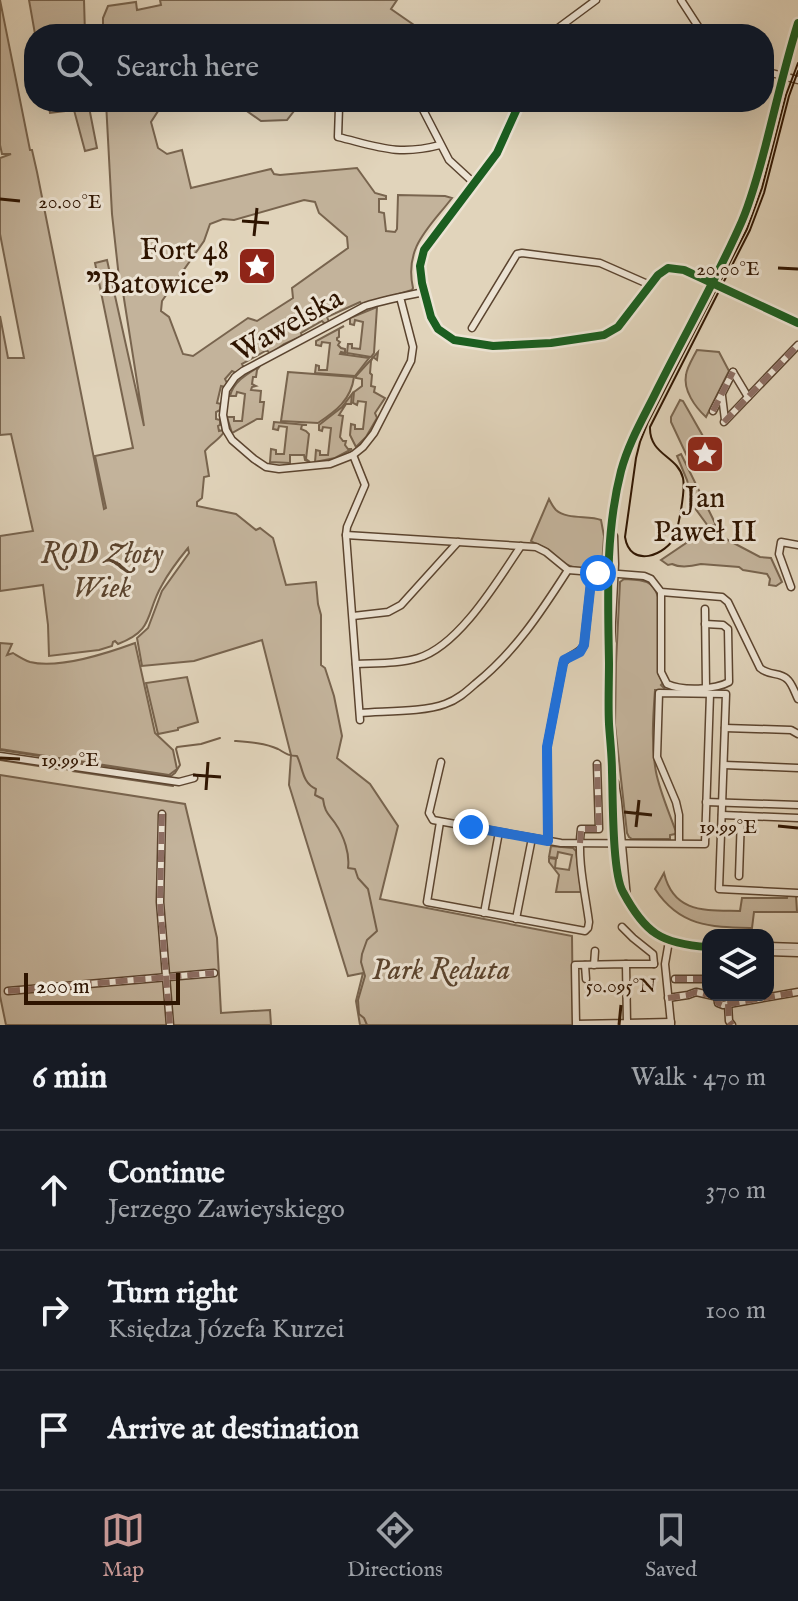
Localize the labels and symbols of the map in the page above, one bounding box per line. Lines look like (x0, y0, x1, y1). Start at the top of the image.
text: 20.00°E (38, 190, 102, 215)
place label: Fort 48 "Batowice" (86, 232, 229, 304)
place icon: Fort 48 "Batowice" (236, 245, 278, 287)
text: 20.00°E (696, 257, 760, 282)
street label: Wawelska (226, 280, 350, 372)
place icon: Jan Paweł II (684, 433, 726, 475)
place label: Jan Paweł II (653, 480, 757, 552)
park label: ROD Złoty Wiek (41, 536, 164, 608)
route start (580, 555, 616, 591)
text: 19.99°E (41, 748, 99, 773)
route end (453, 809, 489, 845)
text: 19.99°E (699, 815, 757, 840)
park label: Park Reduta (372, 952, 510, 990)
scale bar (24, 969, 180, 1005)
text: 50.095°N (586, 974, 656, 999)

